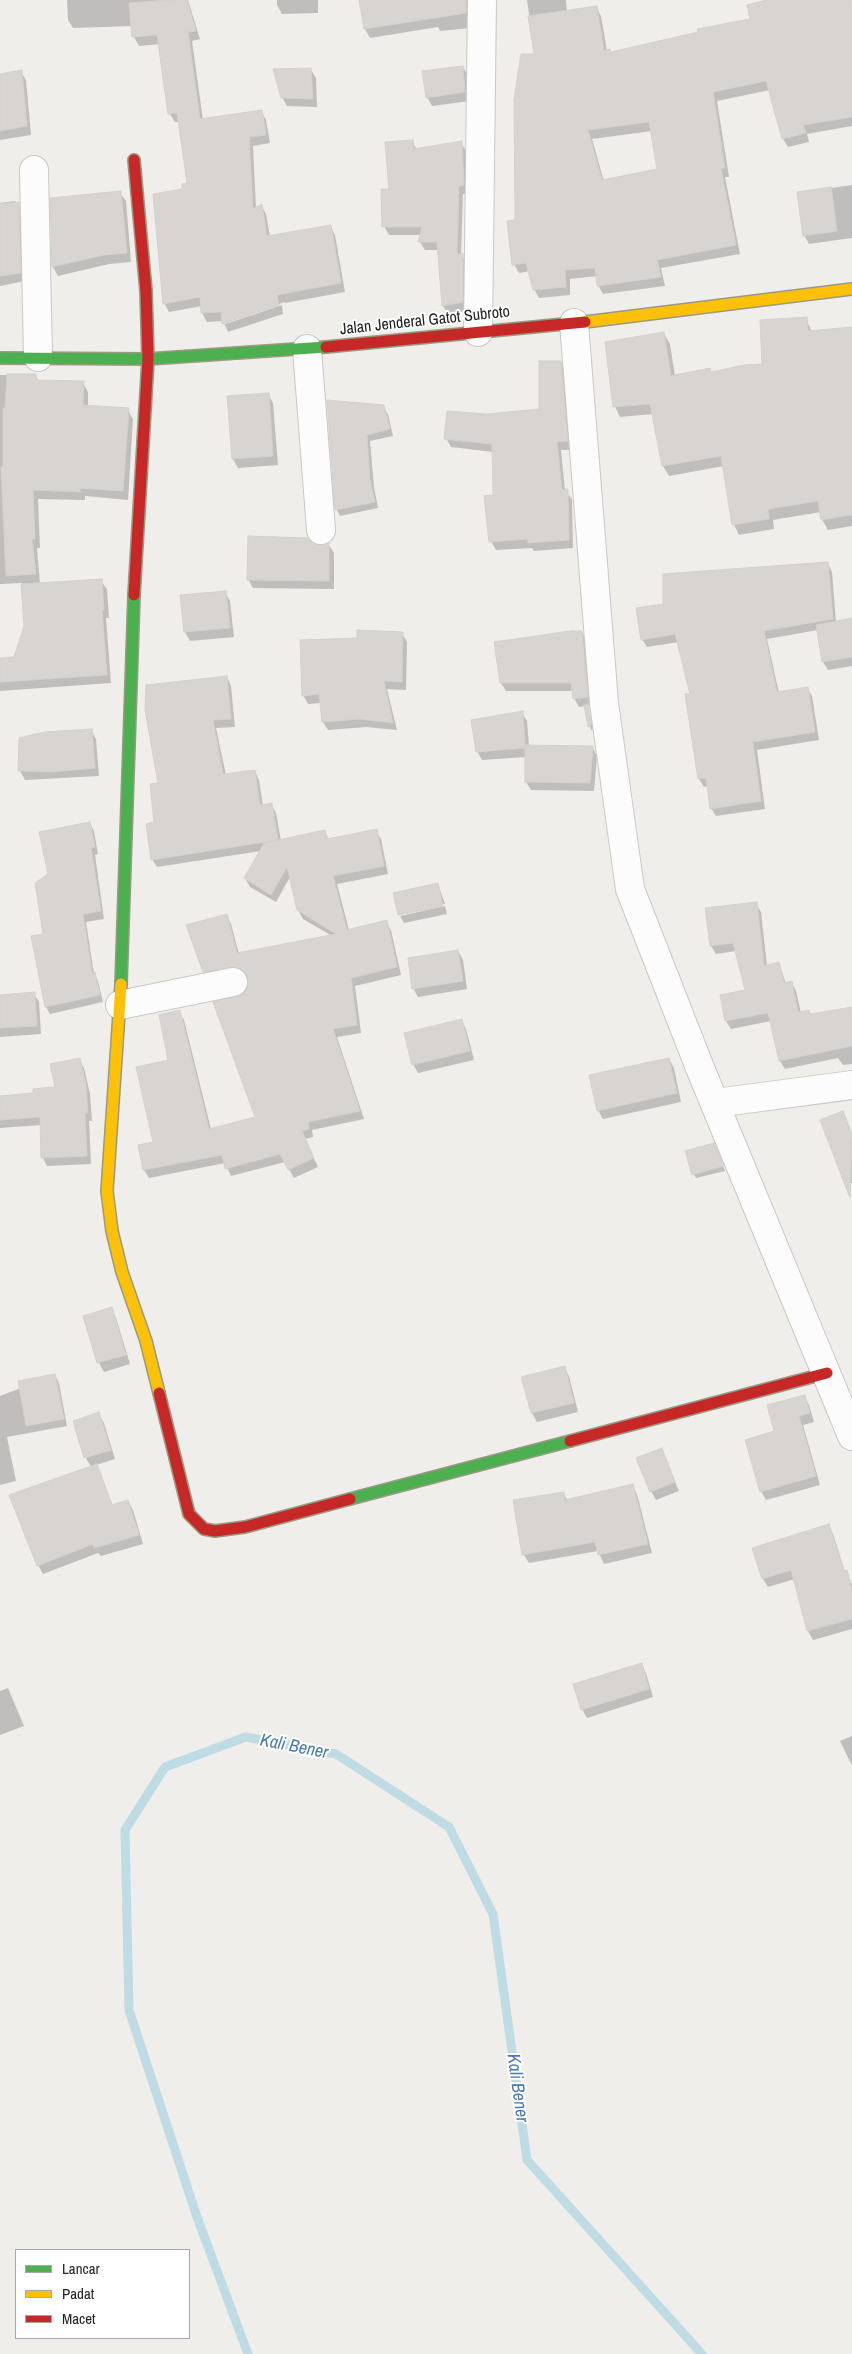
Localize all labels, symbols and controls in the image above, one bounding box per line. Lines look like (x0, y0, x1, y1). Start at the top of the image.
street label: Jalan Jenderal Gatot Subroto (339, 303, 511, 339)
water label: Kali Bener (258, 1730, 330, 1764)
water label: Kali Bener (502, 2052, 532, 2124)
legend (15, 2249, 190, 2339)
text: Lancar (62, 2258, 100, 2279)
text: Padat (62, 2283, 94, 2304)
text: Macet (62, 2308, 96, 2329)

